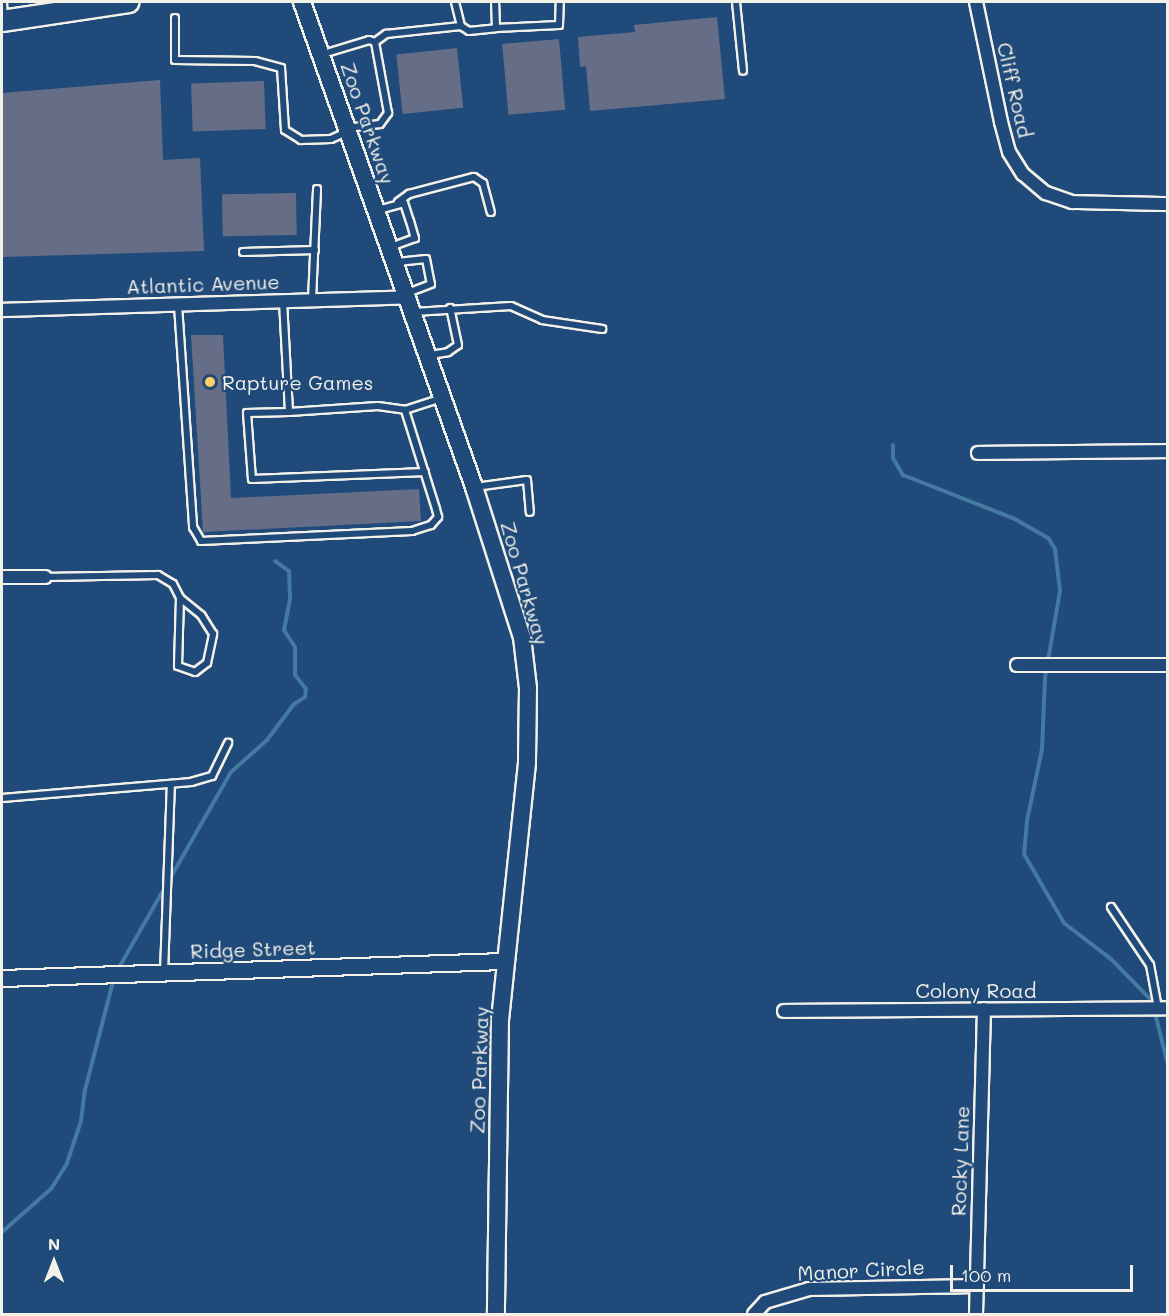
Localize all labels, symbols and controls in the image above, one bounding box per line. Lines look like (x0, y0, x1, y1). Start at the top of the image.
street label: Cliff Road (992, 40, 1038, 140)
street label: Zoo Parkway (336, 59, 400, 187)
street label: Atlantic Avenue (126, 269, 280, 299)
place label: Rapture Games (222, 370, 373, 394)
marker: Rapture Games (203, 375, 217, 389)
street label: Zoo Parkway (496, 518, 554, 648)
street label: Ridge Street (190, 935, 316, 963)
street label: Colony Road (916, 978, 1036, 1002)
street label: Zoo Parkway (465, 1006, 493, 1134)
street label: Rocky Lane (946, 1105, 974, 1217)
north arrow (24, 1232, 84, 1292)
text: N (48, 1233, 60, 1254)
scale bar (953, 1253, 1136, 1291)
street label: Manor Circle (797, 1255, 925, 1285)
text: 100 m (961, 1263, 1011, 1287)

